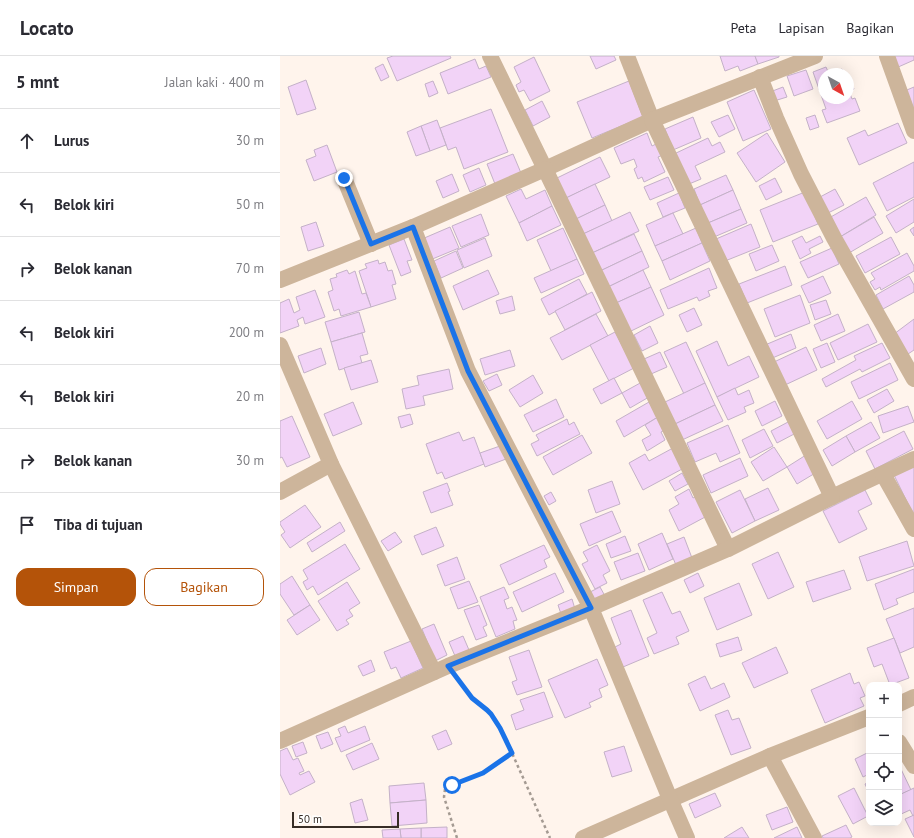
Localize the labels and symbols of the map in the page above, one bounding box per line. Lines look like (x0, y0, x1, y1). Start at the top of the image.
north arrow (818, 68, 854, 104)
route end (335, 169, 353, 187)
route start (443, 776, 461, 794)
scale bar (292, 810, 399, 829)

